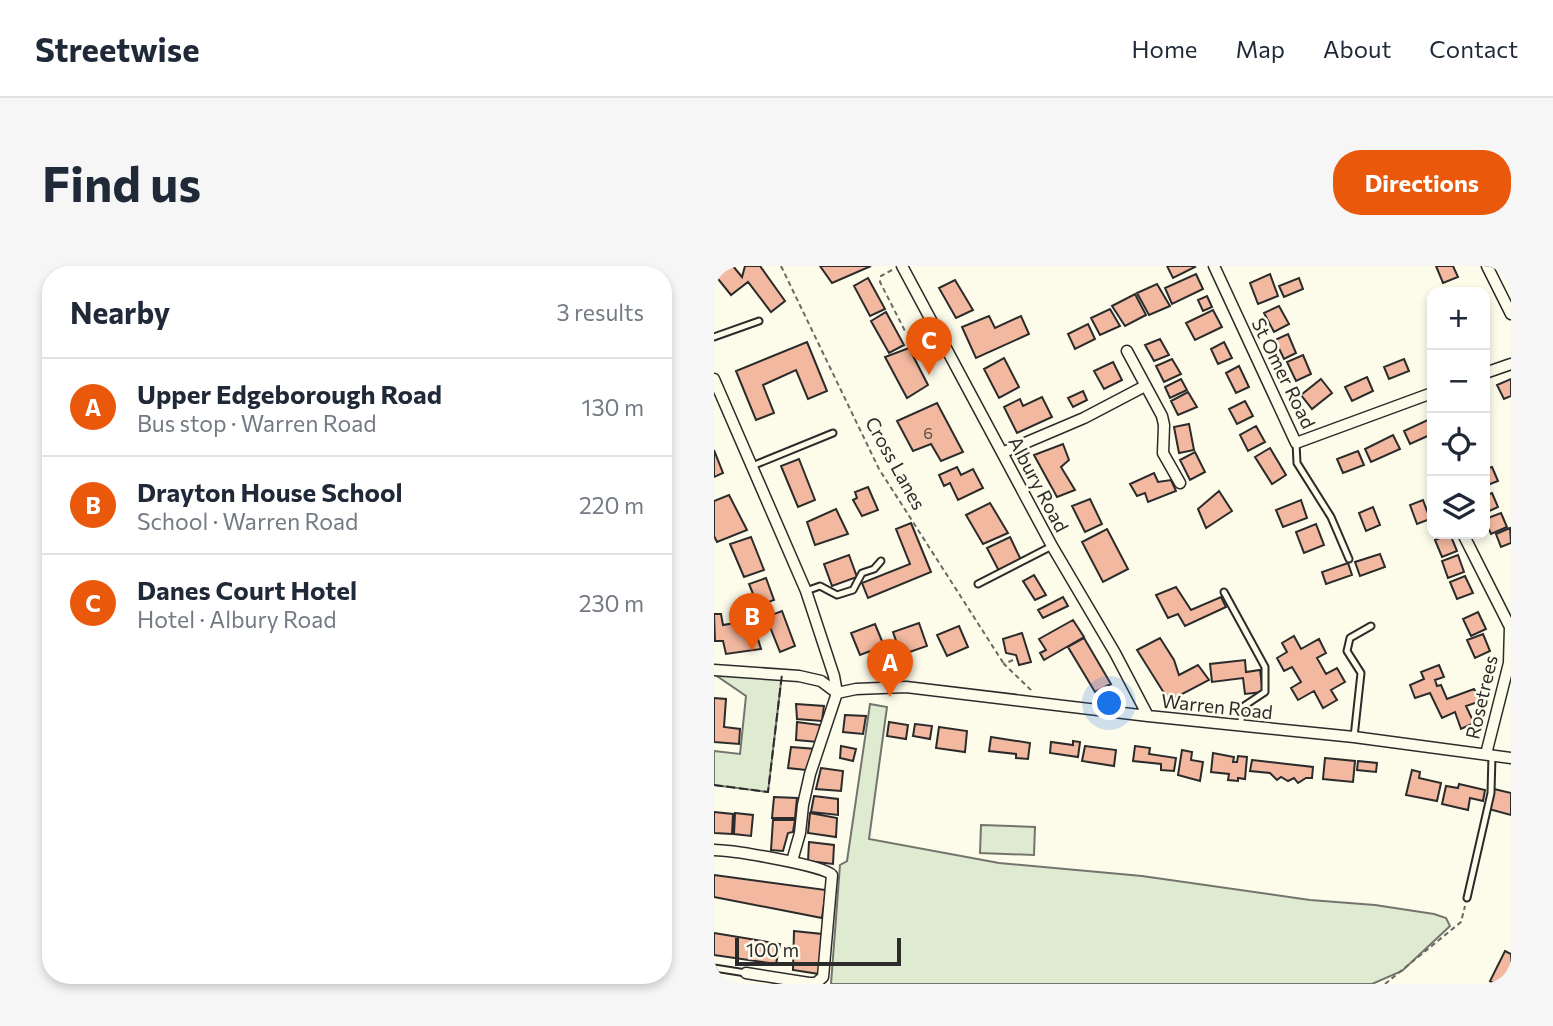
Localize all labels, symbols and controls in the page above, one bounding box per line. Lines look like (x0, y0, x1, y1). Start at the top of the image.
text: Streetwise (35, 28, 200, 69)
text: Home (1132, 34, 1198, 63)
text: Map (1236, 34, 1285, 63)
text: About (1323, 34, 1391, 63)
text: Contact (1429, 34, 1518, 63)
button: Directions (1333, 150, 1511, 215)
text: Find us (42, 152, 201, 212)
map controls (1427, 287, 1490, 539)
button: + (1427, 287, 1490, 350)
text: Nearby (70, 293, 170, 330)
text: 3 results (557, 298, 644, 326)
street label: St Omer Road (1247, 314, 1321, 432)
pin: C (906, 317, 952, 375)
button: − (1427, 350, 1490, 413)
text: Upper Edgeborough Road (137, 378, 442, 409)
text: A (85, 393, 101, 421)
text: 130 m (582, 393, 644, 421)
text: Bus stop · Warren Road (137, 409, 377, 437)
street label: Cross Lanes (861, 413, 931, 513)
button: locate (1427, 413, 1490, 476)
house number: 6 (923, 423, 933, 442)
street label: Albury Road (1004, 432, 1074, 536)
text: Drayton House School (137, 476, 403, 507)
button: layers (1427, 476, 1490, 539)
text: B (85, 491, 101, 519)
text: 220 m (579, 491, 644, 519)
text: School · Warren Road (137, 507, 358, 535)
text: Danes Court Hotel (137, 574, 357, 605)
text: C (85, 589, 101, 617)
text: 230 m (579, 589, 644, 617)
pin: B (729, 593, 775, 651)
text: Hotel · Albury Road (137, 605, 337, 633)
pin: A (867, 639, 913, 697)
street label: Rosetrees (1460, 653, 1502, 741)
your location (1092, 686, 1126, 720)
street label: Warren Road (1160, 689, 1274, 723)
scale bar (735, 935, 901, 967)
text: 100 m (746, 938, 799, 961)

